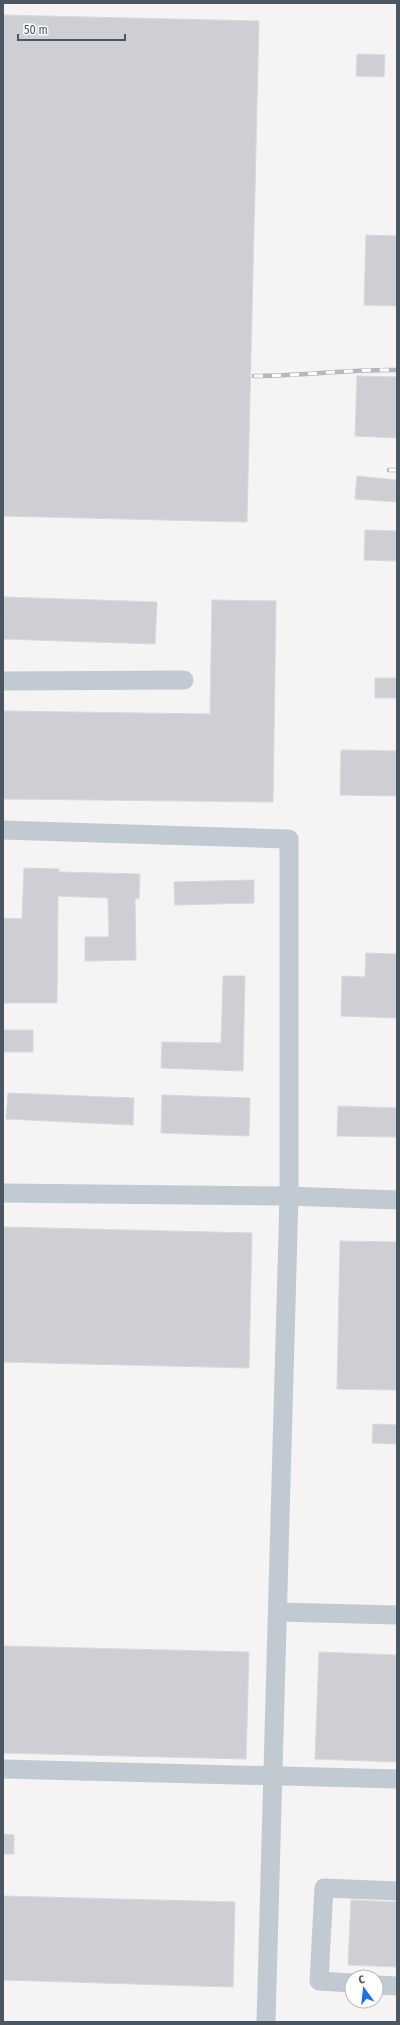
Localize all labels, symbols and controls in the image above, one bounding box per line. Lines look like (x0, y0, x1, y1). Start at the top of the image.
scale bar (18, 16, 125, 42)
text: 50 m (24, 23, 48, 37)
north arrow (344, 1969, 384, 2009)
text: С (357, 1973, 366, 1987)

